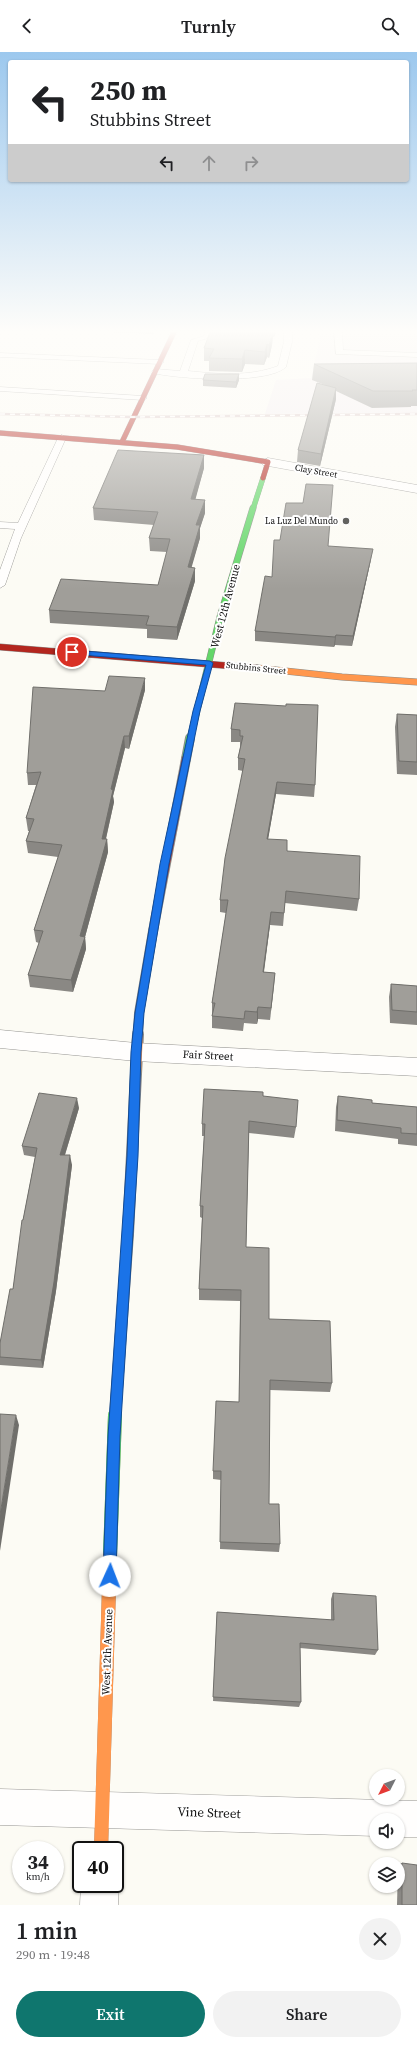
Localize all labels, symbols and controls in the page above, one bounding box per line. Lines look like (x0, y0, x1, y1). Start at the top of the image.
text: Turnly (181, 14, 236, 39)
icon: back (16, 15, 38, 37)
icon: search (379, 15, 401, 37)
text: 250 m (90, 71, 167, 109)
icon: left (24, 76, 76, 128)
text: Stubbins Street (90, 107, 211, 132)
icon: left (156, 152, 178, 174)
icon: ahead (198, 152, 220, 174)
icon: right (240, 152, 262, 174)
street label: Clay Street (294, 461, 338, 481)
place label: La Luz Del Mundo (265, 515, 338, 527)
marker: La Luz Del Mundo (341, 516, 351, 526)
street label: West 12th Avenue (207, 562, 244, 650)
pin (55, 635, 89, 669)
icon: arrive (61, 641, 83, 663)
street label: Stubbins Street (225, 659, 287, 677)
street label: Fair Street (182, 1047, 234, 1064)
position arrow (89, 1555, 131, 1597)
street label: West 12th Avenue (99, 1608, 117, 1695)
north arrow (369, 1769, 405, 1805)
map controls (369, 1769, 405, 1893)
street label: Vine Street (177, 1803, 242, 1822)
button: sound (369, 1813, 405, 1849)
speed limit sign: 40 (72, 1841, 124, 1893)
text: 34 (27, 1848, 49, 1876)
button: layers (369, 1857, 405, 1893)
text: km/h (26, 1870, 50, 1883)
text: 1 min (16, 1914, 78, 1947)
button: close (359, 1918, 401, 1960)
text: 290 m · 19:48 (16, 1946, 90, 1963)
button: Exit (16, 1991, 205, 2037)
button: Share (213, 1991, 401, 2037)

